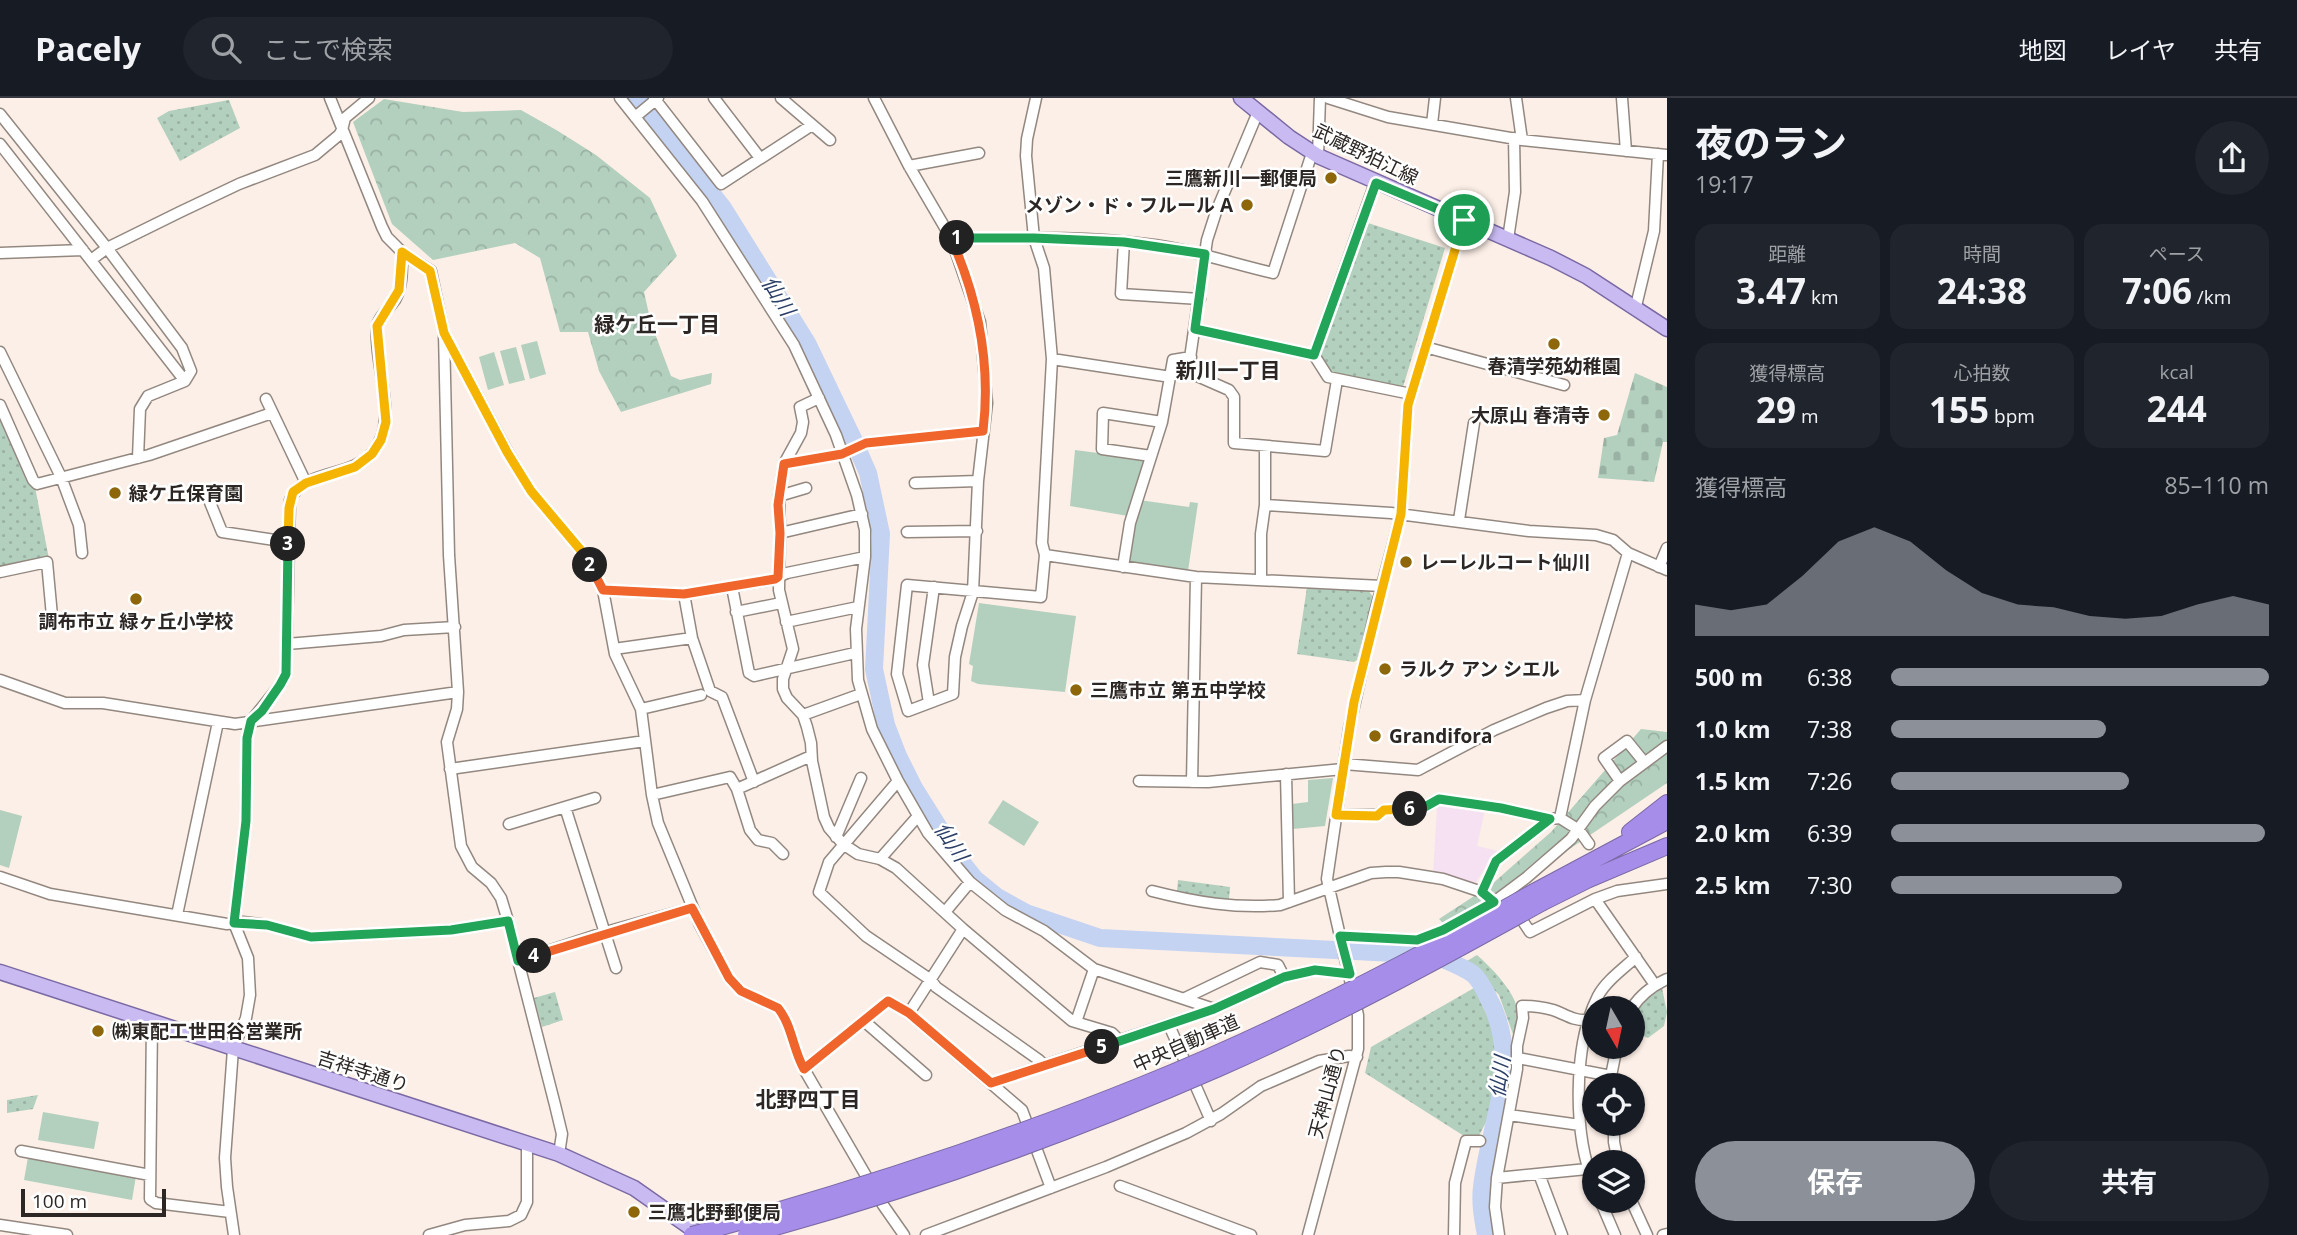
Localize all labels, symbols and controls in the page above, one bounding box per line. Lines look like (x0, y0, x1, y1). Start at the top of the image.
search box (183, 17, 673, 80)
text: Pacely (35, 26, 141, 71)
icon: search (207, 29, 245, 67)
text: ここで検索 (263, 31, 393, 67)
text: 地図 (2019, 33, 2067, 66)
text: レイヤ (2105, 33, 2176, 66)
text: 共有 (2214, 33, 2262, 66)
text: 夜のラン (1695, 116, 1847, 168)
street label: 武蔵野狛江線 (1309, 117, 1423, 191)
button: share (2195, 121, 2269, 195)
place label: 三鷹新川一郵便局 (1165, 165, 1317, 191)
text: 19:17 (1695, 168, 1754, 200)
marker: 三鷹新川一郵便局 (1323, 170, 1339, 186)
pin (1434, 190, 1494, 250)
place label: メゾン・ド・フルール A (1025, 192, 1234, 218)
marker: メゾン・ド・フルール A (1239, 197, 1255, 213)
icon: arrive (1445, 201, 1483, 239)
pin: 1 (940, 220, 974, 256)
text: 1 (951, 224, 962, 250)
text: 距離 (1768, 241, 1806, 267)
text: 時間 (1963, 241, 2001, 267)
text: ペース (2149, 241, 2205, 267)
text: 3.47 (1736, 267, 1806, 314)
text: 24:38 (1937, 267, 2027, 314)
text: 7:06 (2122, 267, 2192, 314)
water label: 仙川 (756, 270, 803, 322)
text: km (1806, 284, 1839, 310)
text: /km (2192, 284, 2231, 310)
district label: 緑ケ丘一丁目 (594, 310, 720, 338)
marker: 春清学苑幼稚園 (1546, 336, 1562, 352)
place label: 春清学苑幼稚園 (1487, 353, 1621, 379)
district label: 新川一丁目 (1176, 356, 1281, 384)
text: kcal (2159, 359, 2194, 385)
text: 獲得標高 (1749, 360, 1825, 386)
text: 心拍数 (1953, 360, 2011, 386)
text: 244 (2147, 385, 2207, 432)
text: 29 (1756, 386, 1796, 433)
text: 155 (1929, 386, 1989, 433)
place label: 大原山 春清寺 (1471, 402, 1590, 428)
text: m (1796, 403, 1819, 429)
text: bpm (1989, 403, 2035, 429)
marker: 大原山 春清寺 (1596, 407, 1612, 423)
text: 85–110 m (2164, 469, 2269, 501)
text: 獲得標高 (1695, 471, 1787, 503)
place label: 緑ケ丘保育園 (129, 480, 243, 506)
marker: 緑ケ丘保育園 (107, 485, 123, 501)
pin: 3 (270, 526, 306, 562)
text: 3 (282, 530, 293, 556)
pin: 2 (572, 547, 608, 582)
place label: レーレルコート仙川 (1420, 549, 1591, 575)
text: 2 (584, 551, 595, 577)
marker: レーレルコート仙川 (1398, 554, 1414, 570)
marker: 調布市立 緑ヶ丘小学校 (128, 591, 144, 607)
place label: 調布市立 緑ヶ丘小学校 (39, 608, 233, 634)
place label: ラルク アン シエル (1399, 656, 1560, 682)
marker: ラルク アン シエル (1377, 661, 1393, 677)
text: 500 m (1695, 661, 1763, 693)
text: 6:38 (1807, 661, 1853, 693)
place label: 三鷹市立 第五中学校 (1090, 677, 1266, 703)
marker: 三鷹市立 第五中学校 (1068, 682, 1084, 698)
text: 1.0 km (1695, 713, 1771, 745)
text: 7:38 (1807, 713, 1853, 745)
place label: Grandifora (1389, 723, 1492, 749)
marker: Grandifora (1367, 728, 1383, 744)
text: 1.5 km (1695, 765, 1771, 797)
text: 7:26 (1807, 765, 1853, 797)
pin: 6 (1392, 792, 1428, 826)
text: 6 (1404, 795, 1415, 821)
water label: 仙川 (928, 816, 976, 868)
text: 2.0 km (1695, 817, 1771, 849)
text: 6:39 (1807, 817, 1853, 849)
text: 2.5 km (1695, 869, 1771, 901)
text: 7:30 (1807, 869, 1853, 901)
pin: 4 (516, 938, 552, 974)
text: 4 (528, 942, 539, 968)
north arrow (1582, 996, 1645, 1059)
map controls (1582, 996, 1645, 1213)
street label: 中央自動車道 (1129, 1008, 1243, 1078)
place label: ㈱東配工世田谷営業所 (112, 1018, 302, 1044)
marker: ㈱東配工世田谷営業所 (90, 1023, 106, 1039)
pin: 5 (1084, 1030, 1120, 1065)
text: 5 (1096, 1033, 1107, 1059)
street label: 天神山通り (1302, 1043, 1352, 1141)
street label: 吉祥寺通り (314, 1044, 412, 1098)
water label: 仙川 (1482, 1052, 1516, 1100)
button: locate (1582, 1073, 1645, 1136)
district label: 北野四丁目 (756, 1085, 861, 1113)
button: 保存 (1695, 1141, 1975, 1221)
button: 共有 (1989, 1141, 2269, 1221)
button: layers (1582, 1150, 1645, 1213)
scale bar (21, 1186, 166, 1218)
text: 100 m (32, 1188, 87, 1214)
place label: 三鷹北野郵便局 (648, 1199, 781, 1225)
marker: 三鷹北野郵便局 (626, 1204, 642, 1220)

